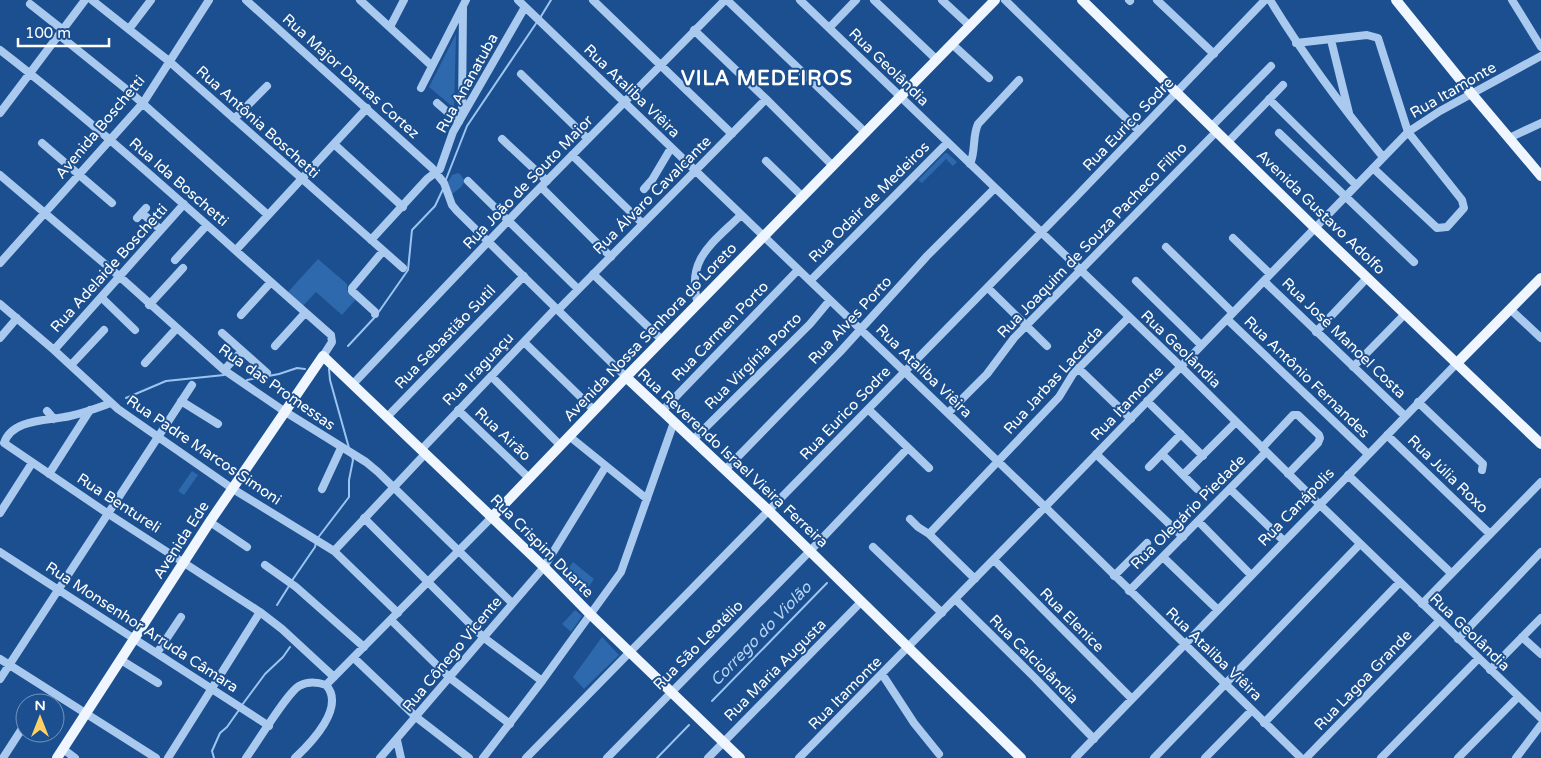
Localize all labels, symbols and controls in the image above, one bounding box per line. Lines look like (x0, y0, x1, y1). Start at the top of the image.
street label: Rua Major Dantas Cortez (279, 10, 423, 142)
scale bar (18, 15, 109, 47)
text: 100 m (25, 24, 71, 42)
street label: Rua Geolândia (845, 24, 933, 110)
street label: Rua Ananatuba (432, 30, 502, 136)
street label: Rua Ataliba Viêira (580, 40, 684, 142)
street label: Rua Itamonte (1407, 58, 1499, 122)
street label: Rua Antônia Boschetti (193, 62, 323, 182)
district label: VILA MEDEIROS (681, 67, 853, 91)
street label: Avenida Boschetti (52, 72, 148, 182)
street label: Rua Eurico Sodre (1079, 74, 1177, 174)
street label: Rua João de Souto Maior (459, 111, 597, 253)
street label: Rua Álvaro Cavalcante (589, 132, 715, 258)
street label: Rua Ida Boschetti (126, 134, 232, 230)
street label: Rua Odair de Medeiros (805, 138, 933, 266)
street label: Rua Joaquim de Souza Pacheco Filho (993, 138, 1191, 342)
street label: Avenida Gustavo Adolfo (1253, 146, 1389, 278)
street label: Rua Adelaide Boschetti (47, 200, 171, 336)
street label: Avenida Nossa Senhora do Loreto (560, 239, 740, 425)
street label: Rua Alves Porto (805, 272, 895, 368)
street label: Rua José Manoel Costa (1278, 274, 1410, 402)
street label: Rua Carmen Porto (668, 277, 772, 385)
street label: Rua Sebastião Sutil (391, 281, 499, 393)
street label: Rua Geolândia (1137, 306, 1225, 392)
street label: Rua Virgínia Porto (701, 309, 805, 413)
street label: Rua Antônio Fernandes (1241, 312, 1373, 442)
street label: Rua Ataliba Viêira (872, 320, 976, 422)
street label: Rua Jarbas Lacerda (1000, 322, 1106, 438)
street label: Rua Iraguaçu (439, 329, 517, 409)
street label: Rua das Promessas (215, 340, 339, 434)
street label: Rua Itamonte (1087, 362, 1167, 444)
street label: Rua Eurico Sodre (796, 363, 894, 463)
street label: Rua Reverendo Israel Vieira Ferreira (634, 365, 832, 551)
street label: Rua Padre Marcos Simoni (123, 391, 285, 509)
street label: Rua Airão (471, 403, 535, 465)
street label: Rua Júlia Roxo (1404, 431, 1492, 517)
street label: Rua Olegário Piedade (1127, 451, 1249, 573)
street label: Rua Canápolis (1254, 464, 1338, 550)
street label: Rua Bentureli (74, 469, 164, 537)
street label: Rua Crispim Duarte (487, 491, 597, 601)
street label: Avenida Ede (149, 498, 213, 582)
street label: Rua Monsenhor Arruda Câmara (42, 558, 242, 696)
water label: Corrego do Violão (706, 577, 817, 690)
street label: Rua Elenice (1036, 584, 1108, 656)
street label: Rua Geolândia (1426, 589, 1514, 675)
street label: Rua Cônego Vicente (398, 593, 506, 715)
street label: Rua São Leotélio (649, 596, 747, 694)
street label: Rua Ataliba Viêira (1162, 603, 1266, 705)
street label: Rua Calciolândia (986, 611, 1082, 707)
street label: Rua Maria Augusta (720, 615, 830, 725)
street label: Rua Lagoa Grande (1310, 626, 1416, 734)
street label: Rua Itamonte (805, 653, 885, 733)
north arrow (15, 693, 65, 743)
text: N (34, 697, 46, 714)

